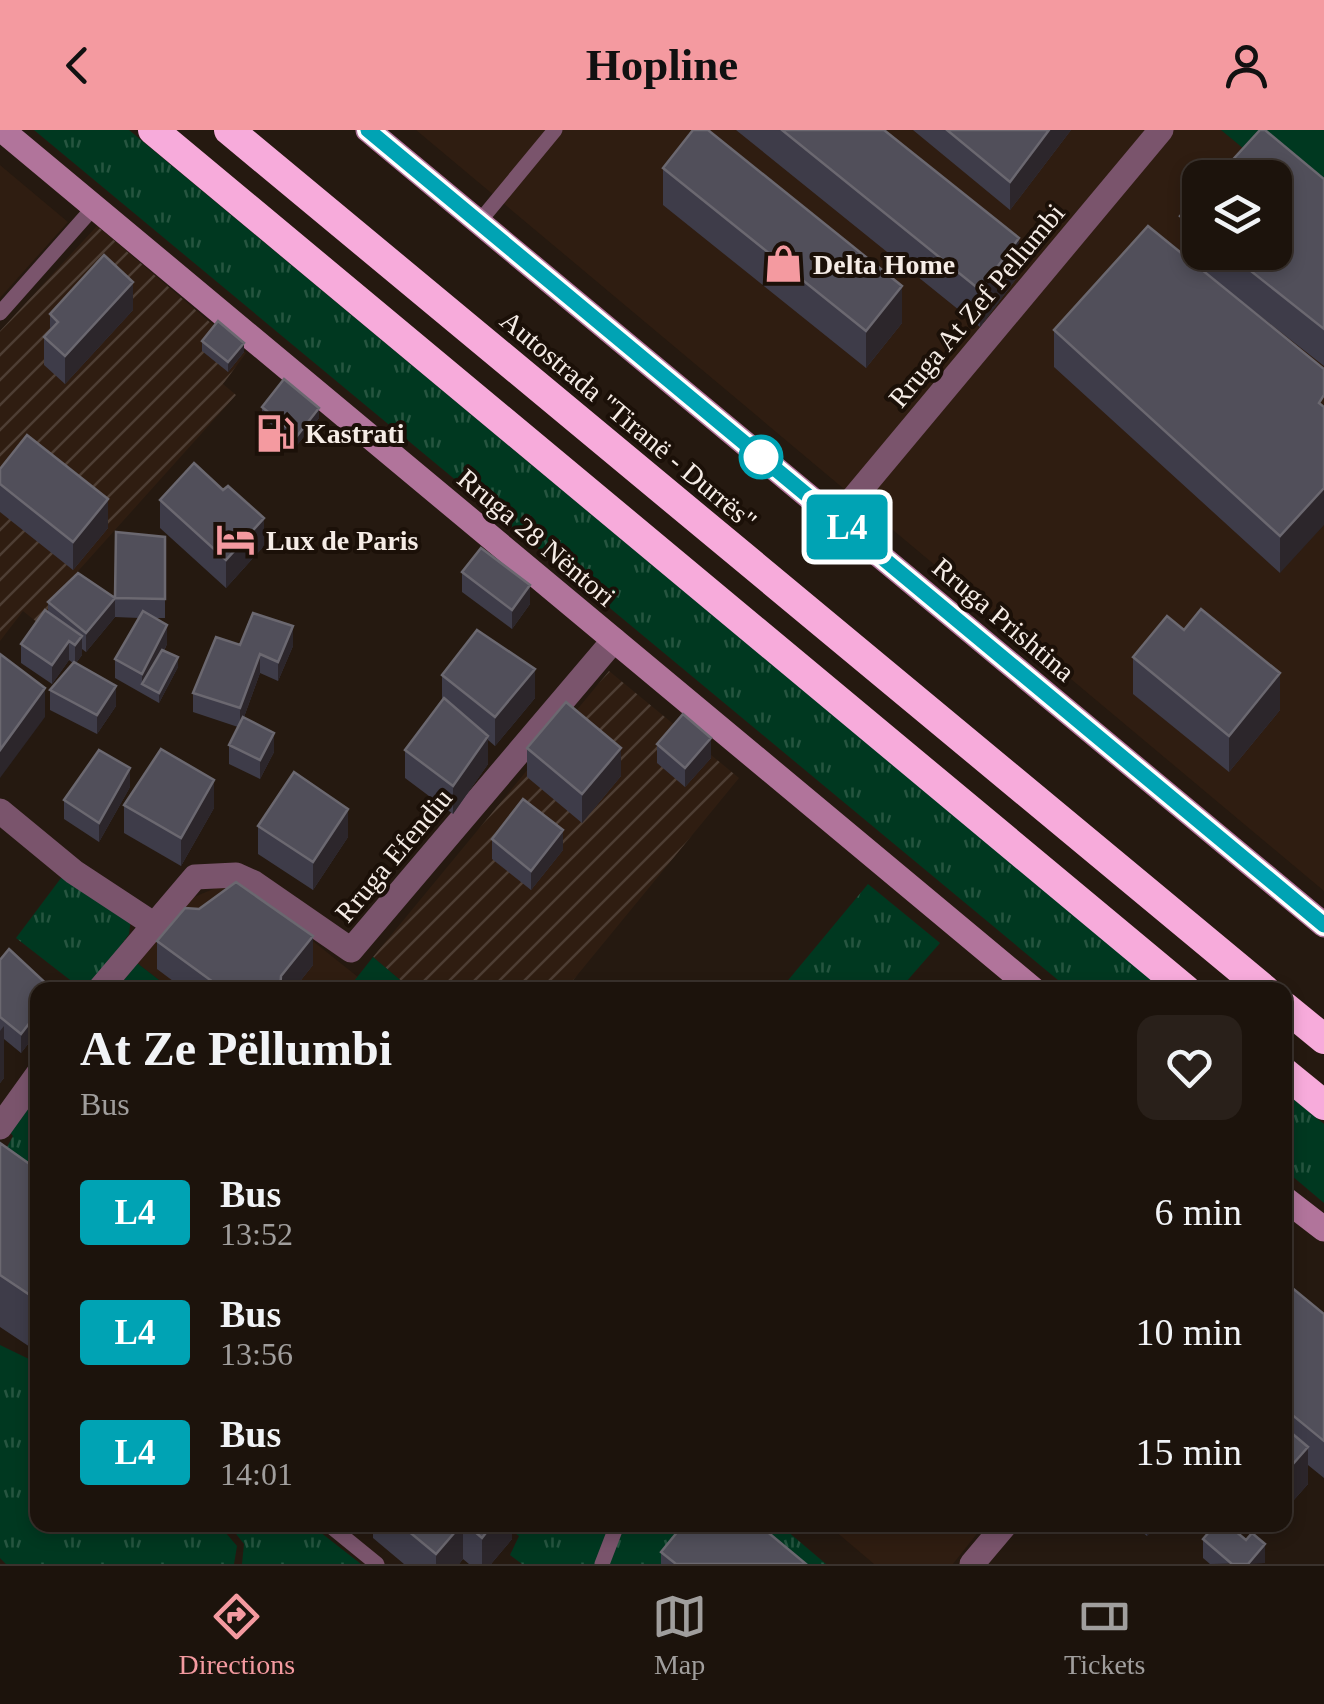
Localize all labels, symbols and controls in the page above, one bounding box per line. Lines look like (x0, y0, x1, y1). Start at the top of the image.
icon: back (50, 38, 105, 93)
icon: person (1219, 38, 1274, 93)
text: Hopline (586, 40, 738, 90)
map controls (1182, 160, 1292, 270)
button: layers (1182, 160, 1292, 270)
street label: Rruga At Zef Pellumbi (882, 197, 1071, 413)
shop icon: Delta Home (762, 243, 804, 285)
place label: Delta Home (813, 249, 955, 280)
street label: Autostrada "Tiranë - Durrës" (494, 304, 763, 536)
fuel station icon: Kastrati (254, 412, 296, 454)
place label: Kastrati (305, 418, 405, 449)
unlabelled marker (740, 436, 782, 478)
street label: Rruga 28 Nëntori (452, 463, 622, 612)
line badge: L4 (802, 494, 892, 560)
text: L4 (827, 508, 867, 547)
hotel icon: Lux de Paris (215, 519, 257, 561)
place label: Lux de Paris (266, 525, 419, 556)
street label: Rruga Prishtina (927, 551, 1081, 688)
street label: Rruga Efendiu (329, 783, 458, 928)
button: heart (1137, 1015, 1242, 1120)
text: At Ze Pëllumbi (80, 1022, 392, 1075)
text: Bus (80, 1086, 130, 1122)
text: Bus (220, 1173, 281, 1215)
text: 6 min (1154, 1191, 1242, 1233)
text: L4 (115, 1193, 155, 1232)
text: 13:52 (220, 1216, 293, 1252)
text: Bus (220, 1293, 281, 1335)
text: 10 min (1135, 1311, 1242, 1353)
text: L4 (115, 1313, 155, 1352)
text: 13:56 (220, 1336, 293, 1372)
text: Bus (220, 1413, 281, 1455)
text: 15 min (1135, 1431, 1242, 1473)
text: L4 (115, 1433, 155, 1472)
text: 14:01 (220, 1456, 293, 1492)
tab: Directions (178, 1589, 295, 1681)
tab: Map (652, 1589, 707, 1681)
tab: Tickets (1064, 1589, 1146, 1681)

